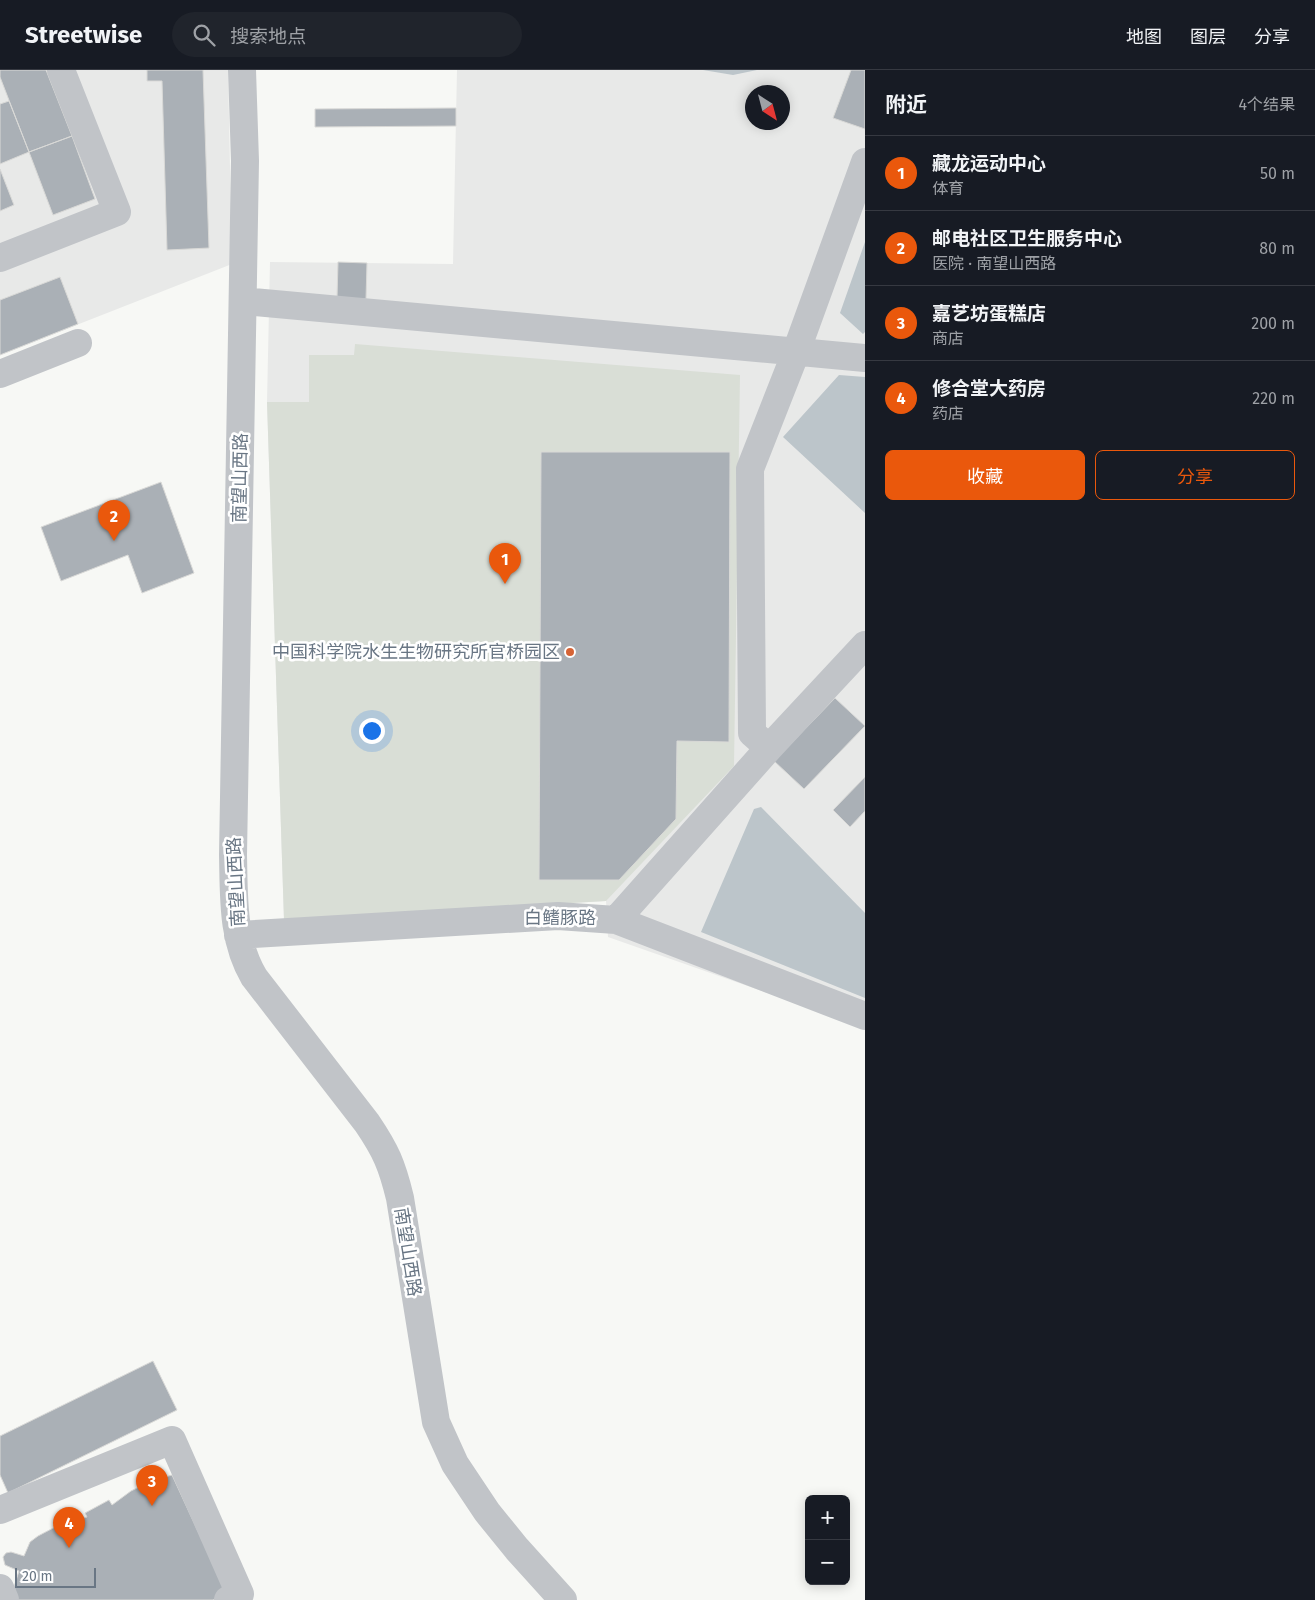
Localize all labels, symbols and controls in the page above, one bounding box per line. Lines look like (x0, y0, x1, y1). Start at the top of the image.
search box (172, 12, 522, 57)
text: Streetwise (25, 21, 142, 49)
icon: search (190, 21, 218, 49)
text: 搜索地点 (230, 25, 306, 48)
text: 地图 (1126, 26, 1162, 48)
text: 图层 (1190, 26, 1226, 48)
text: 分享 (1254, 26, 1290, 48)
north arrow (745, 85, 790, 130)
text: 附近 (885, 92, 927, 118)
text: 4个结果 (1238, 95, 1295, 114)
text: 藏龙运动中心 (932, 152, 1046, 175)
text: 1 (897, 164, 905, 183)
text: 50 m (1260, 164, 1295, 183)
text: 体育 (932, 179, 964, 198)
text: 邮电社区卫生服务中心 (932, 227, 1122, 250)
text: 2 (897, 239, 905, 258)
text: 80 m (1259, 239, 1295, 258)
text: 医院 · 南望山西路 (932, 254, 1056, 273)
text: 嘉艺坊蛋糕店 (932, 302, 1046, 325)
text: 3 (897, 314, 905, 333)
text: 200 m (1251, 314, 1295, 333)
text: 商店 (932, 329, 964, 348)
text: 修合堂大药房 (932, 377, 1046, 400)
text: 4 (896, 389, 906, 408)
text: 220 m (1252, 389, 1295, 408)
text: 药店 (932, 404, 964, 423)
street label: 南望山西路 (228, 433, 252, 523)
button: 收藏 (885, 450, 1085, 500)
button: 分享 (1095, 450, 1295, 500)
pin: 2 (98, 500, 130, 541)
pin: 1 (489, 543, 521, 584)
place label: 中国科学院水生生物研究所官桥园区 (272, 641, 560, 663)
marker: 中国科学院水生生物研究所官桥园区 (564, 646, 576, 658)
your location (359, 718, 385, 744)
street label: 南望山西路 (223, 836, 249, 928)
street label: 白鳍豚路 (524, 907, 596, 929)
street label: 南望山西路 (390, 1206, 426, 1298)
pin: 3 (136, 1465, 168, 1506)
map controls (805, 1495, 850, 1585)
button: + (805, 1495, 850, 1540)
pin: 4 (53, 1507, 85, 1548)
button: − (805, 1540, 850, 1585)
scale bar (15, 1565, 96, 1588)
text: 20 m (22, 1568, 52, 1585)

